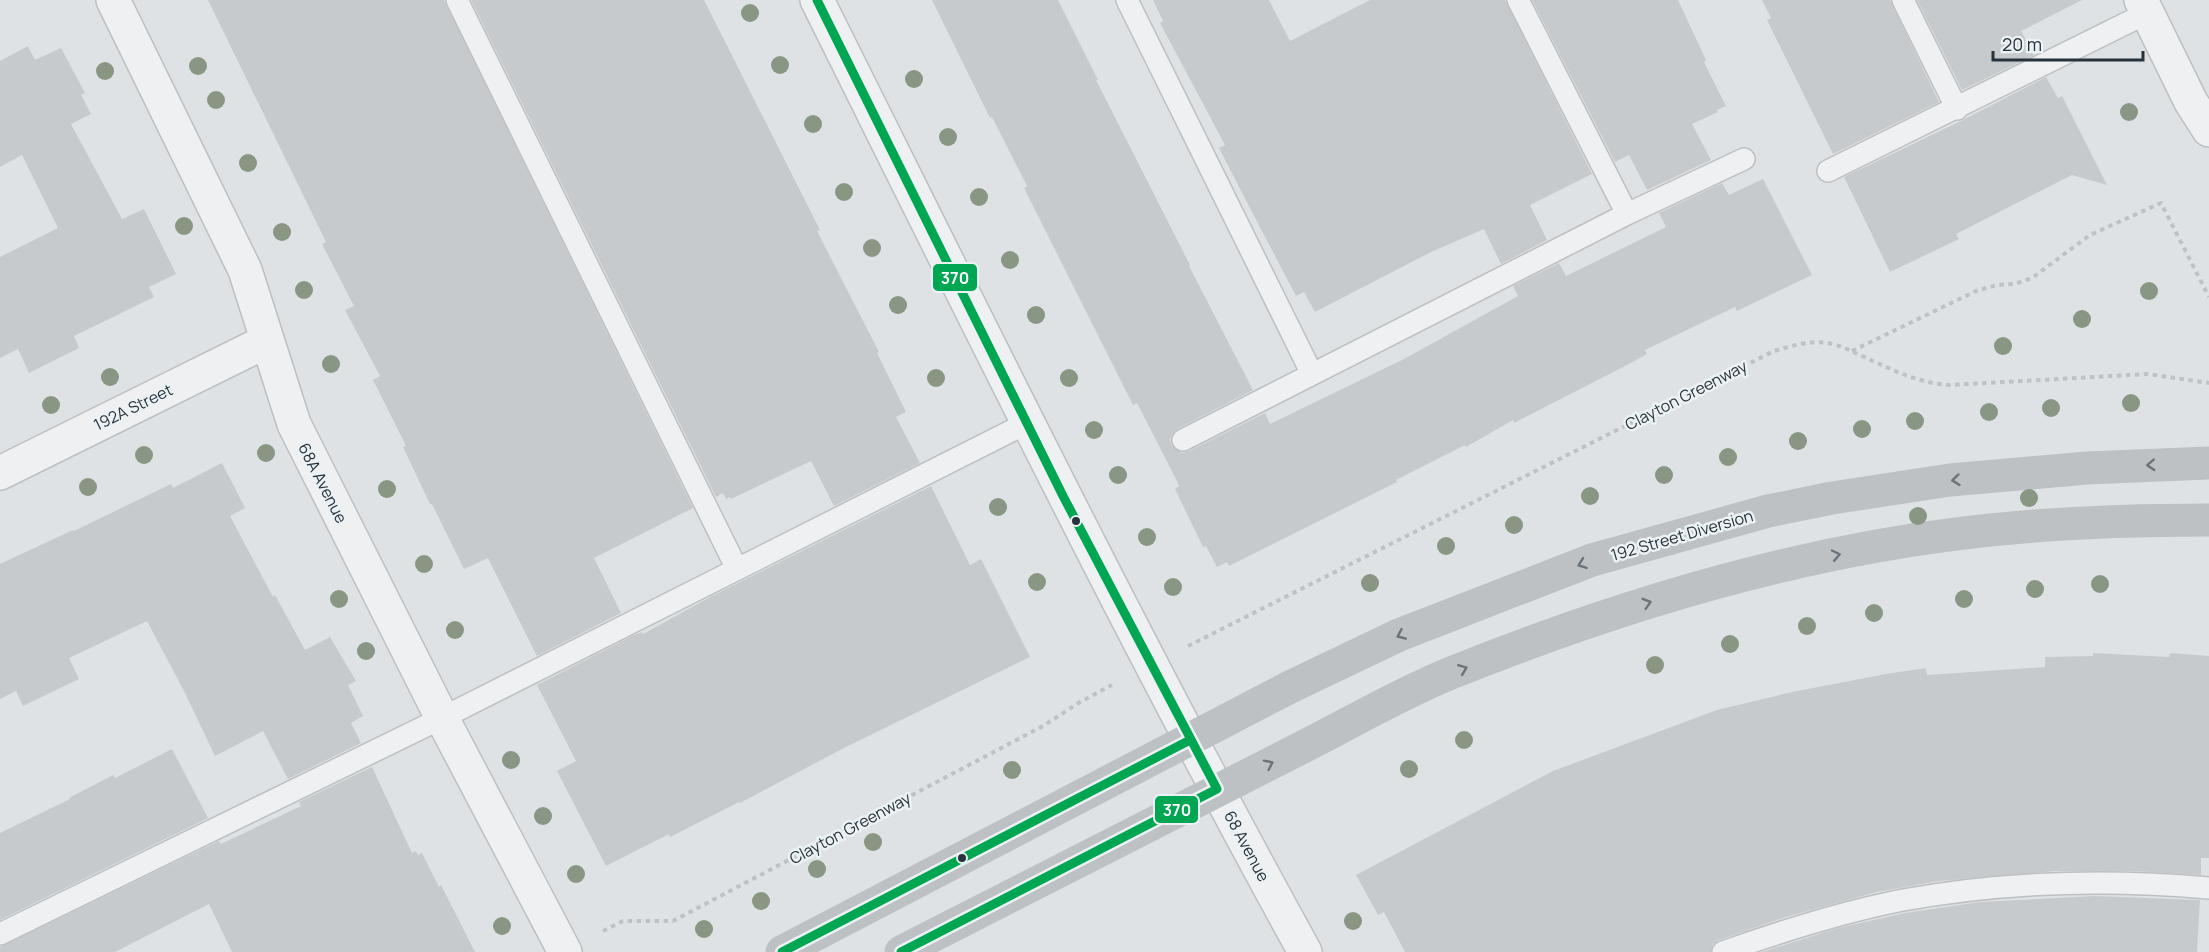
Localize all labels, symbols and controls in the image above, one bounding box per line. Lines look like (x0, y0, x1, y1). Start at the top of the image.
scale bar (1993, 24, 2143, 62)
text: 20 m (2002, 32, 2042, 56)
line badge: 370 (932, 263, 978, 292)
text: 370 (941, 267, 969, 289)
street label: Clayton Greenway (1621, 354, 1751, 435)
street label: 192A Street (90, 378, 176, 436)
street label: 68A Avenue (293, 439, 353, 527)
one-way arrow (2146, 459, 2155, 472)
one-way arrow (1952, 473, 1961, 486)
street label: 192 Street Diversion (1608, 504, 1756, 566)
unlabelled marker (1070, 515, 1082, 527)
one-way arrow (1830, 549, 1840, 562)
one-way arrow (1577, 556, 1588, 569)
one-way arrow (1641, 598, 1652, 611)
one-way arrow (1396, 628, 1407, 640)
one-way arrow (1457, 663, 1468, 676)
one-way arrow (1263, 759, 1274, 771)
street label: Clayton Greenway (785, 786, 915, 869)
line badge: 370 (1154, 795, 1199, 824)
text: 370 (1163, 799, 1191, 821)
street label: 68 Avenue (1219, 807, 1275, 885)
unlabelled marker (956, 852, 968, 864)

